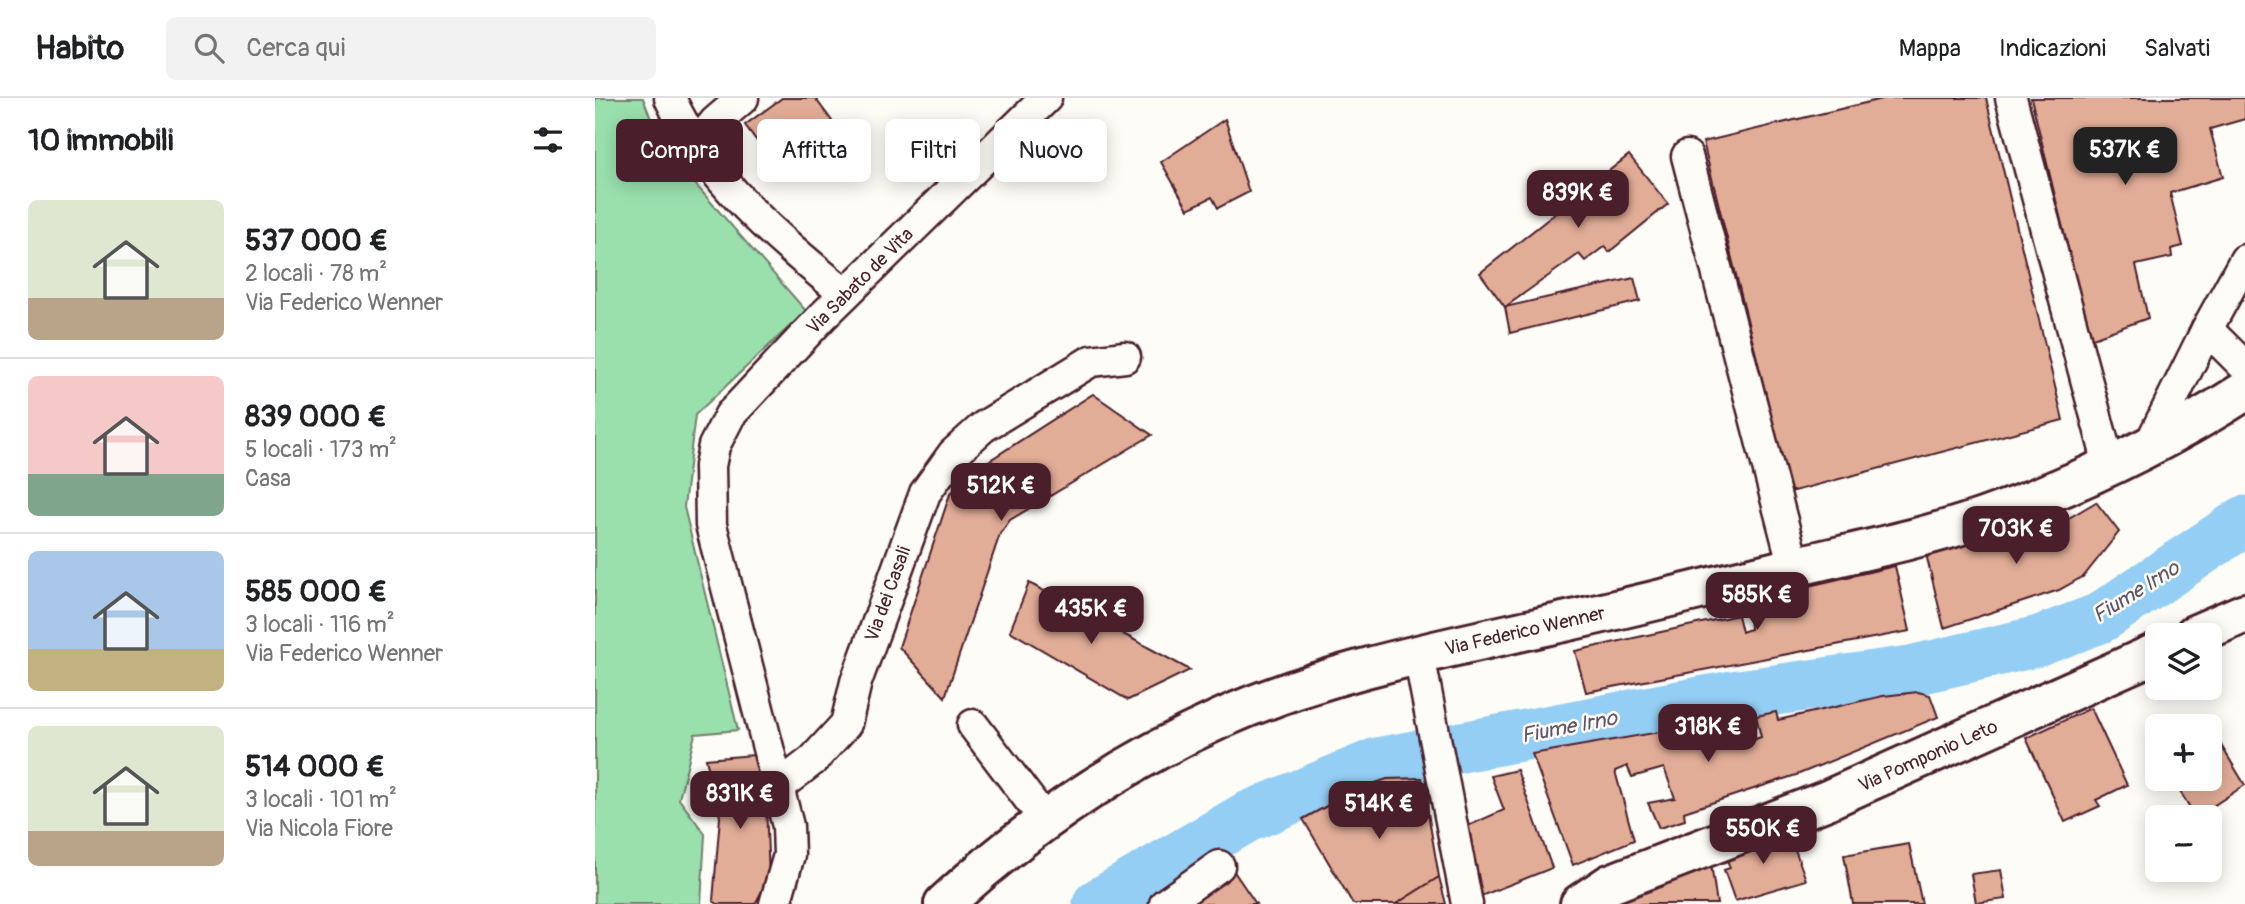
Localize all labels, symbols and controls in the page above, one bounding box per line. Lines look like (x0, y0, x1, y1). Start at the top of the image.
search box (166, 17, 656, 80)
text: Habito (35, 28, 124, 69)
icon: search (190, 29, 228, 67)
text: Cerca qui (246, 32, 345, 64)
text: Mappa (1899, 34, 1961, 63)
text: Indicazioni (1999, 34, 2106, 63)
text: Salvati (2144, 34, 2210, 63)
chip: Compra (616, 119, 743, 182)
chip: Affitta (757, 119, 871, 182)
chip: Filtri (885, 119, 980, 182)
chip: Nuovo (994, 119, 1107, 182)
icon: filters (529, 121, 567, 159)
text: 10 immobili (28, 122, 173, 159)
pin: 537K € (2068, 127, 2182, 187)
text: 537K € (2089, 135, 2161, 164)
pin: 839K € (1521, 170, 1635, 230)
text: 839K € (1543, 178, 1613, 207)
text: 537 000 € (245, 222, 388, 259)
street label: Via Sabato de Vita (801, 222, 919, 340)
icon: home (84, 228, 168, 312)
text: 2 locali · 78 m² (245, 259, 387, 288)
text: Via Federico Wenner (245, 288, 443, 317)
text: 839 000 € (245, 398, 387, 435)
icon: home (84, 404, 168, 488)
text: 5 locali · 173 m² (245, 435, 397, 464)
text: Casa (245, 464, 291, 493)
pin: 512K € (944, 464, 1058, 523)
text: 512K € (967, 471, 1035, 500)
pin: 703K € (1959, 506, 2073, 566)
text: 703K € (1979, 514, 2053, 543)
street label: Via dei Casali (860, 543, 916, 645)
water label: Fiume Irno (2088, 554, 2186, 629)
text: 585 000 € (245, 573, 387, 610)
pin: 585K € (1700, 573, 1814, 632)
icon: home (84, 579, 168, 663)
text: 585K € (1722, 580, 1792, 609)
pin: 435K € (1034, 587, 1148, 646)
text: 435K € (1055, 594, 1127, 623)
street label: Via Federico Wenner (1442, 601, 1608, 661)
text: 3 locali · 116 m² (245, 610, 395, 639)
map controls (2145, 623, 2222, 882)
button: layers (2145, 623, 2222, 700)
text: Via Federico Wenner (245, 639, 443, 668)
water label: Fiume Irno (1519, 704, 1621, 749)
pin: 318K € (1651, 704, 1765, 764)
text: 318K € (1674, 712, 1742, 741)
button: + (2145, 714, 2222, 791)
street label: Via Pomponio Leto (1855, 715, 2001, 797)
text: 514 000 € (245, 748, 385, 785)
icon: home (84, 754, 168, 838)
pin: 831K € (683, 772, 797, 831)
text: 831K € (706, 779, 774, 808)
pin: 514K € (1322, 782, 1436, 841)
text: 3 locali · 101 m² (245, 785, 397, 814)
text: 514K € (1345, 789, 1413, 818)
button: − (2145, 805, 2222, 882)
pin: 550K € (1706, 806, 1820, 866)
text: Via Nicola Fiore (245, 814, 393, 843)
text: 550K € (1726, 814, 1800, 843)

